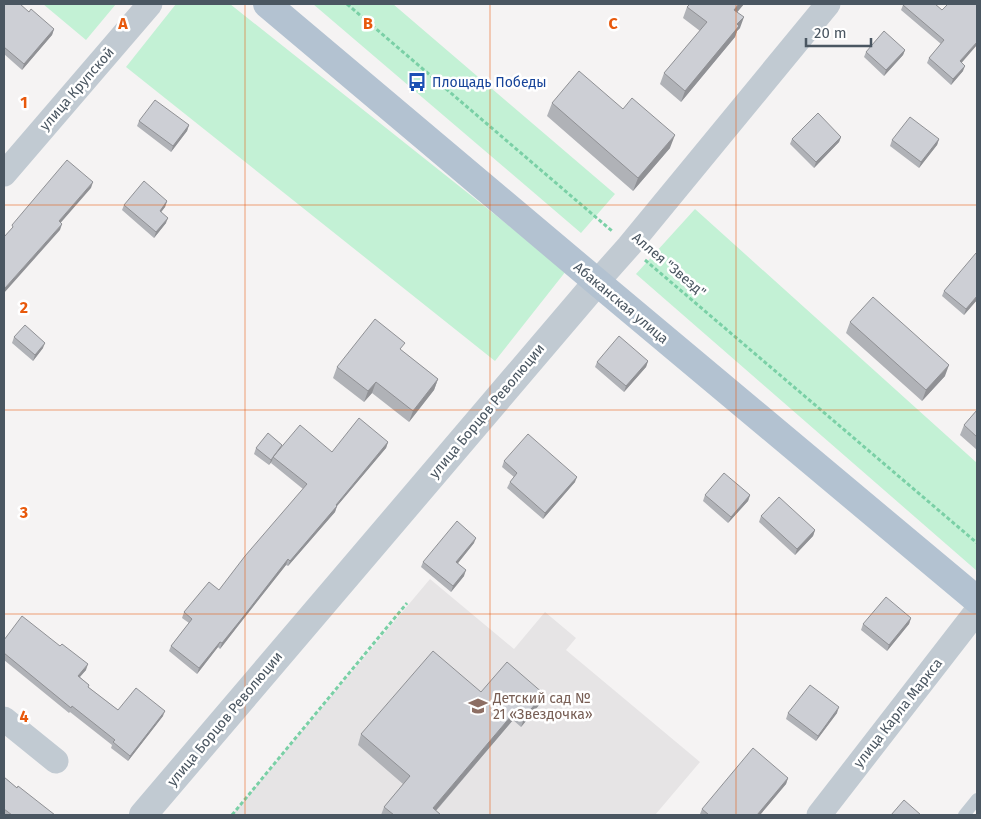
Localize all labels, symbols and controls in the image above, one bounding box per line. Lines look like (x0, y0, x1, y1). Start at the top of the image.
text: A (117, 14, 128, 33)
text: B (363, 14, 373, 33)
text: C (608, 14, 618, 33)
scale bar (806, 15, 871, 47)
text: 20 m (814, 24, 847, 42)
street label: улица Крупской (36, 44, 118, 134)
bus stop icon: Площадь Победы (406, 71, 428, 93)
place label: Площадь Победы (432, 74, 547, 91)
text: 1 (20, 93, 28, 112)
street label: Аллея "Звезд" (629, 229, 709, 301)
street label: Абаканская улица (570, 258, 672, 348)
text: 2 (20, 298, 28, 317)
street label: улица Борцов Революции (426, 340, 548, 482)
text: 3 (19, 503, 28, 522)
street label: улица Борцов Революции (164, 648, 286, 790)
street label: улица Карла Маркса (850, 655, 946, 771)
place label: Детский сад № 21 «Звездочка» (492, 690, 593, 723)
school or university icon: Детский сад № 21 «Звездочка» (467, 695, 489, 717)
text: 4 (19, 707, 29, 726)

